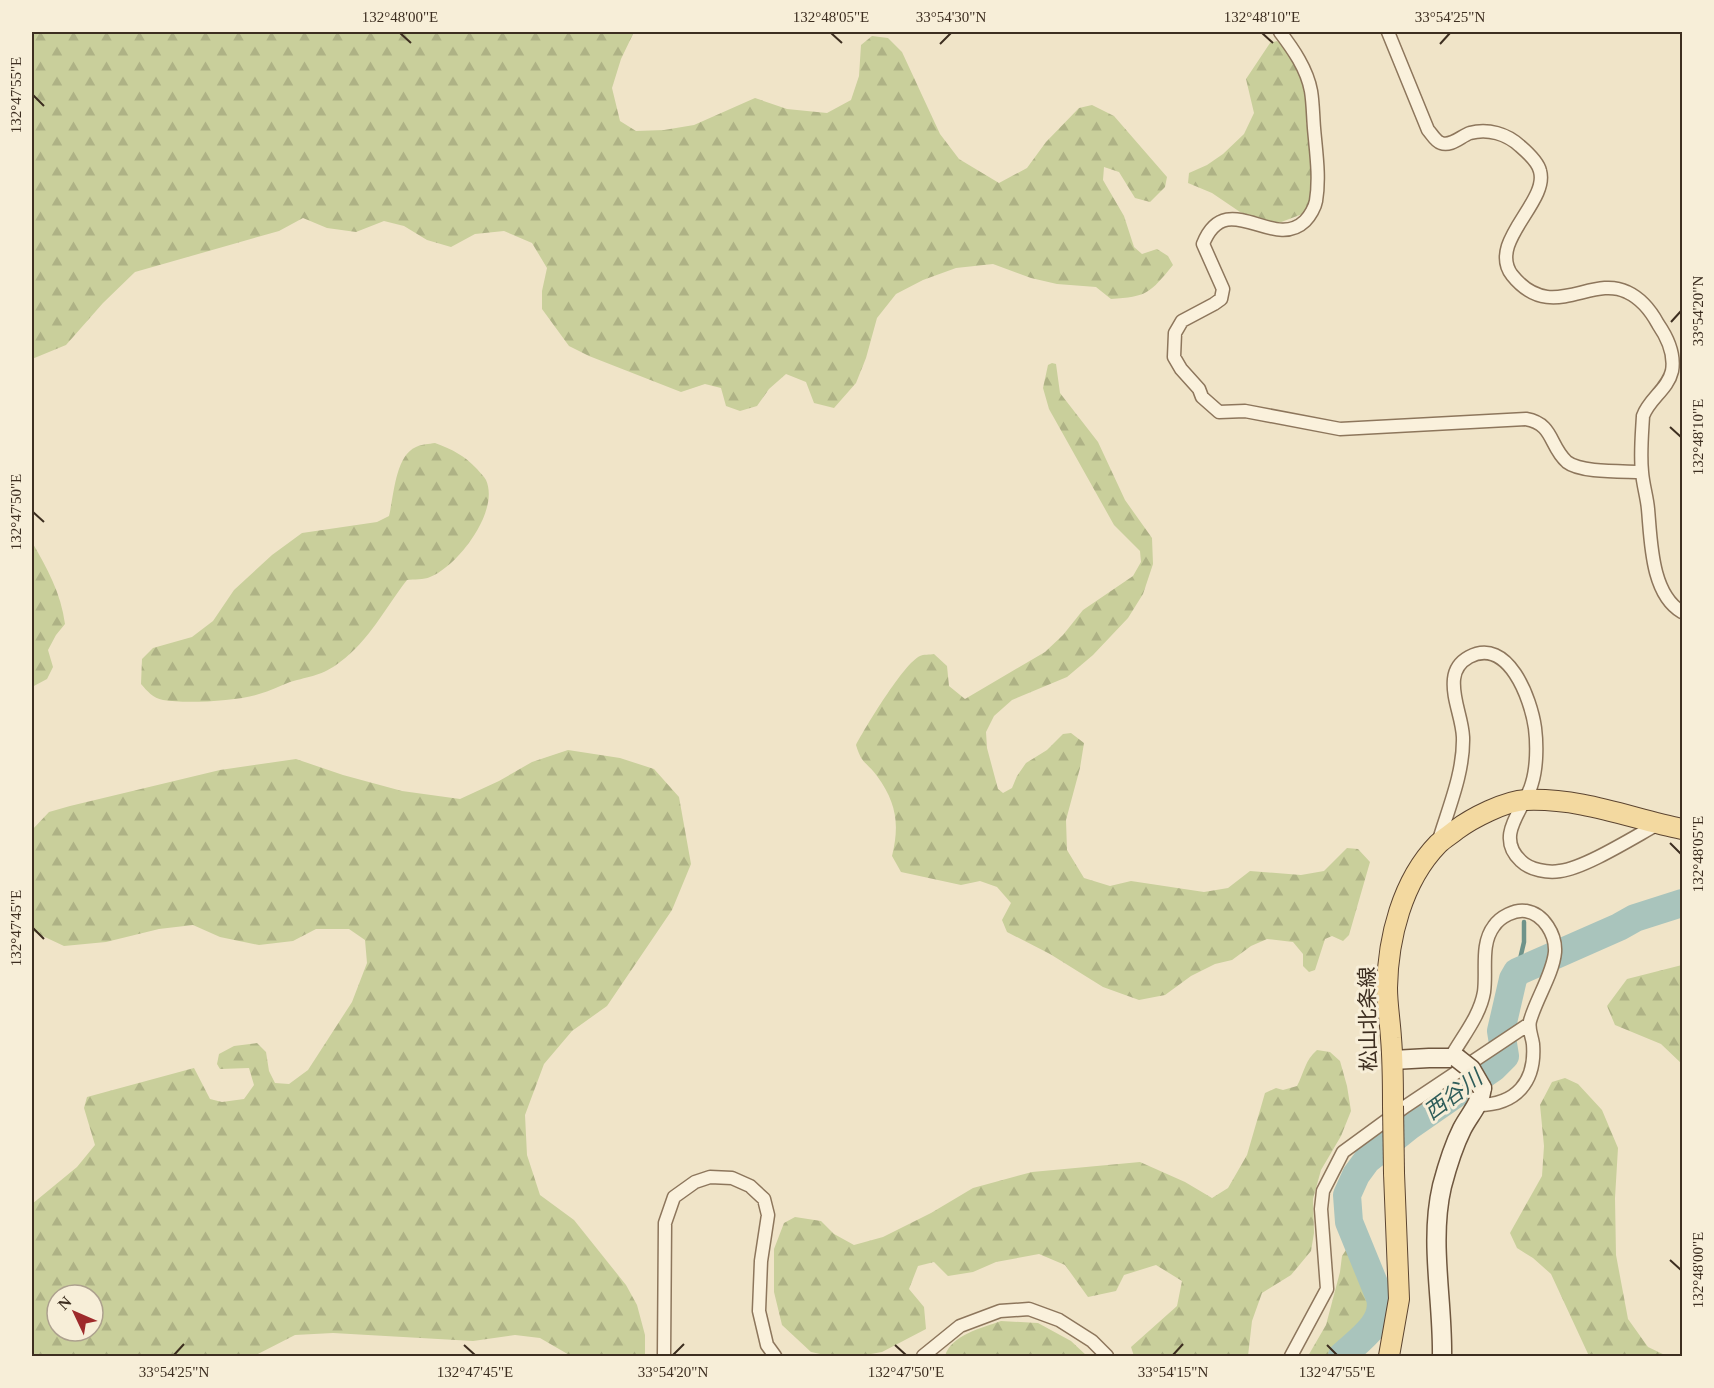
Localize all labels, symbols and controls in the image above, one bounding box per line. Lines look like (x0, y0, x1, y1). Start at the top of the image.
text: 132°48'00"E (362, 9, 438, 25)
text: 132°48'05"E (793, 9, 869, 25)
text: 33°54'30"N (916, 9, 986, 25)
text: 132°48'10"E (1224, 9, 1300, 25)
text: 33°54'25"N (1415, 9, 1485, 25)
text: 132°47'55"E (8, 57, 24, 133)
text: 33°54'20"N (1690, 276, 1706, 346)
text: 132°48'10"E (1690, 399, 1706, 475)
text: 132°47'50"E (8, 474, 24, 550)
text: 132°48'05"E (1690, 816, 1706, 892)
text: 132°47'45"E (8, 890, 24, 966)
street label: 松山北条線 (1355, 966, 1381, 1072)
water label: 西谷川 (1419, 1064, 1488, 1125)
text: 132°48'00"E (1690, 1232, 1706, 1308)
north arrow (45, 1283, 105, 1343)
text: N (54, 1293, 75, 1313)
text: 33°54'25"N (139, 1364, 209, 1380)
text: 132°47'45"E (437, 1364, 513, 1380)
text: 33°54'20"N (638, 1364, 708, 1380)
text: 132°47'50"E (868, 1364, 944, 1380)
text: 33°54'15"N (1138, 1364, 1208, 1380)
text: 132°47'55"E (1299, 1364, 1375, 1380)

